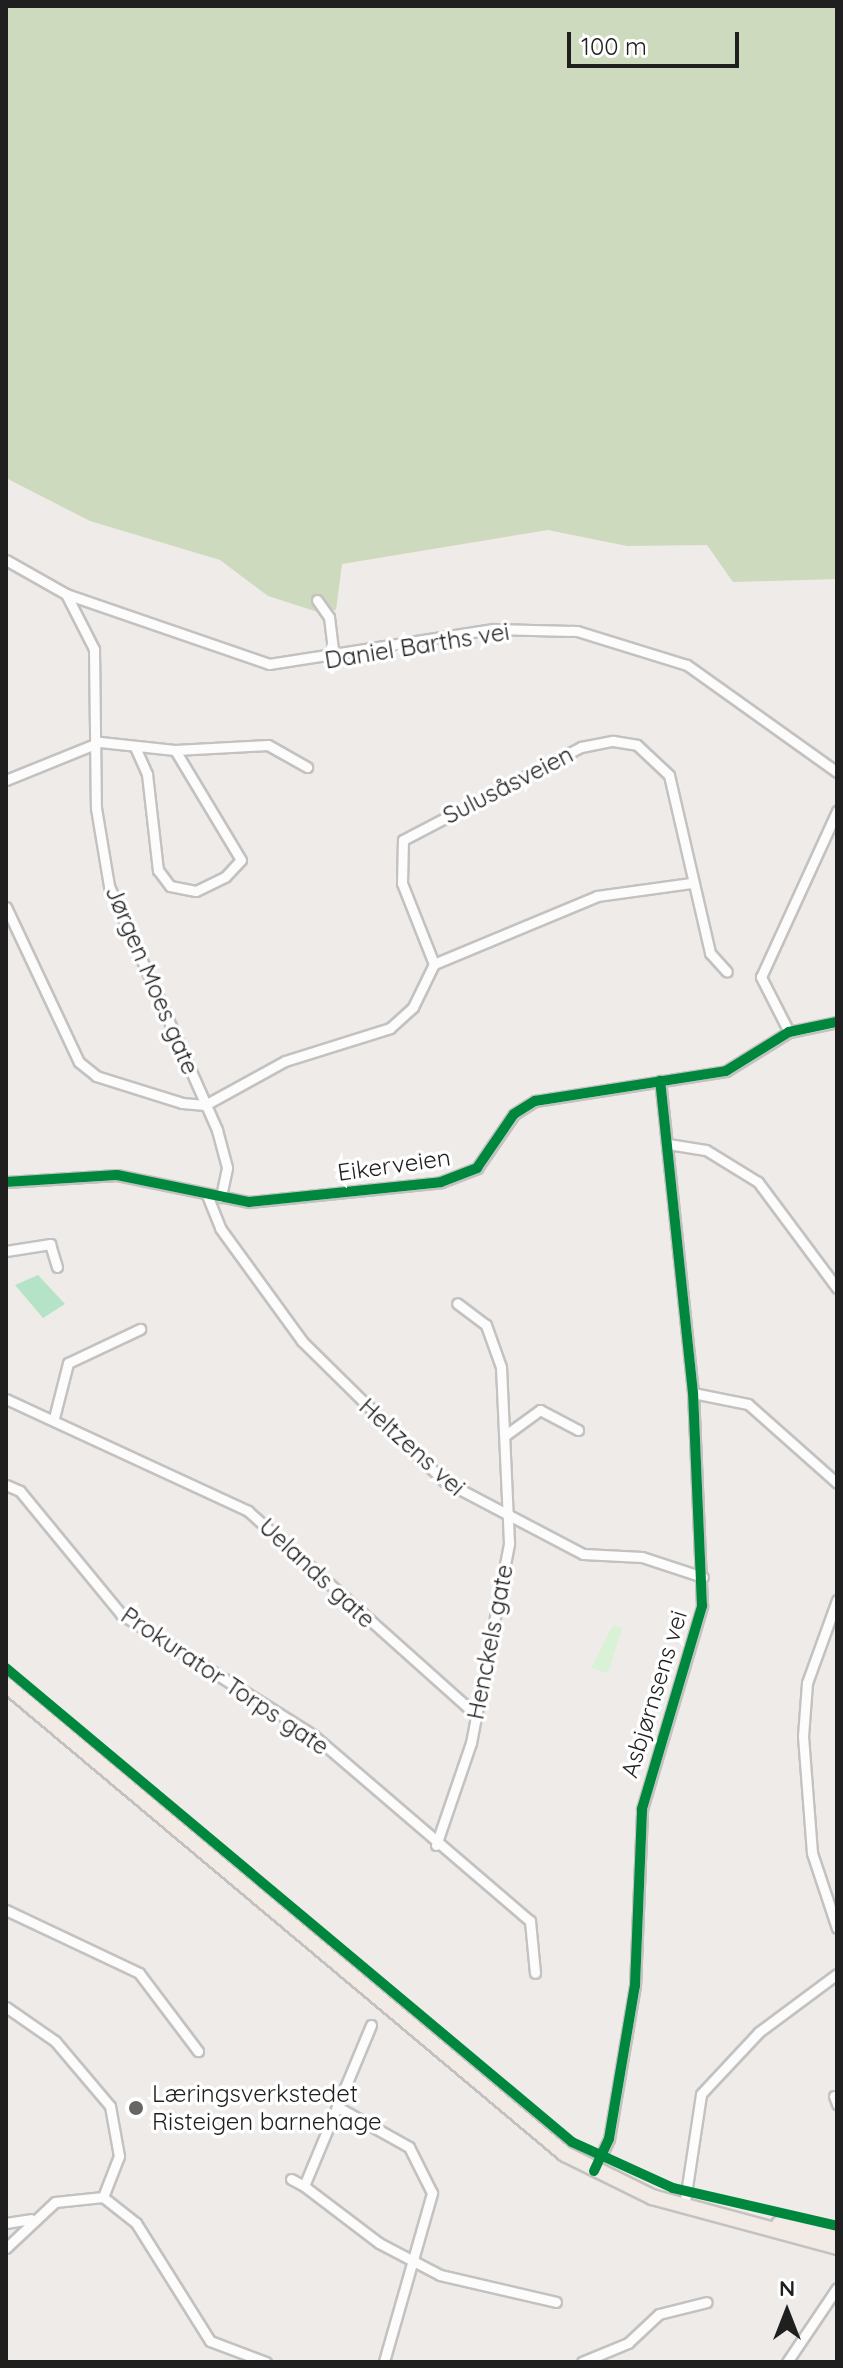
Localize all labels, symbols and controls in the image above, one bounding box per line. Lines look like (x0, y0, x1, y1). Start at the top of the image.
scale bar (571, 16, 743, 66)
text: 100 m (581, 31, 647, 61)
street label: Daniel Barths vei (323, 617, 511, 675)
street label: Sulusåsveien (438, 740, 578, 830)
street label: Jørgen Moes gate (99, 881, 205, 1079)
street label: Eikerveien (336, 1143, 452, 1187)
street label: Heltzens vei (353, 1392, 471, 1502)
street label: Uelands gate (253, 1512, 381, 1634)
street label: Henckels gate (461, 1562, 519, 1722)
street label: Prokurator Torps gate (116, 1601, 334, 1761)
street label: Asbjørnsens vei (615, 1607, 693, 1781)
place label: Læringsverkstedet Risteigen barnehage (152, 2080, 382, 2136)
marker: Læringsverkstedet Risteigen barnehage (127, 2099, 145, 2117)
north arrow (747, 2272, 827, 2352)
text: N (779, 2274, 795, 2302)

